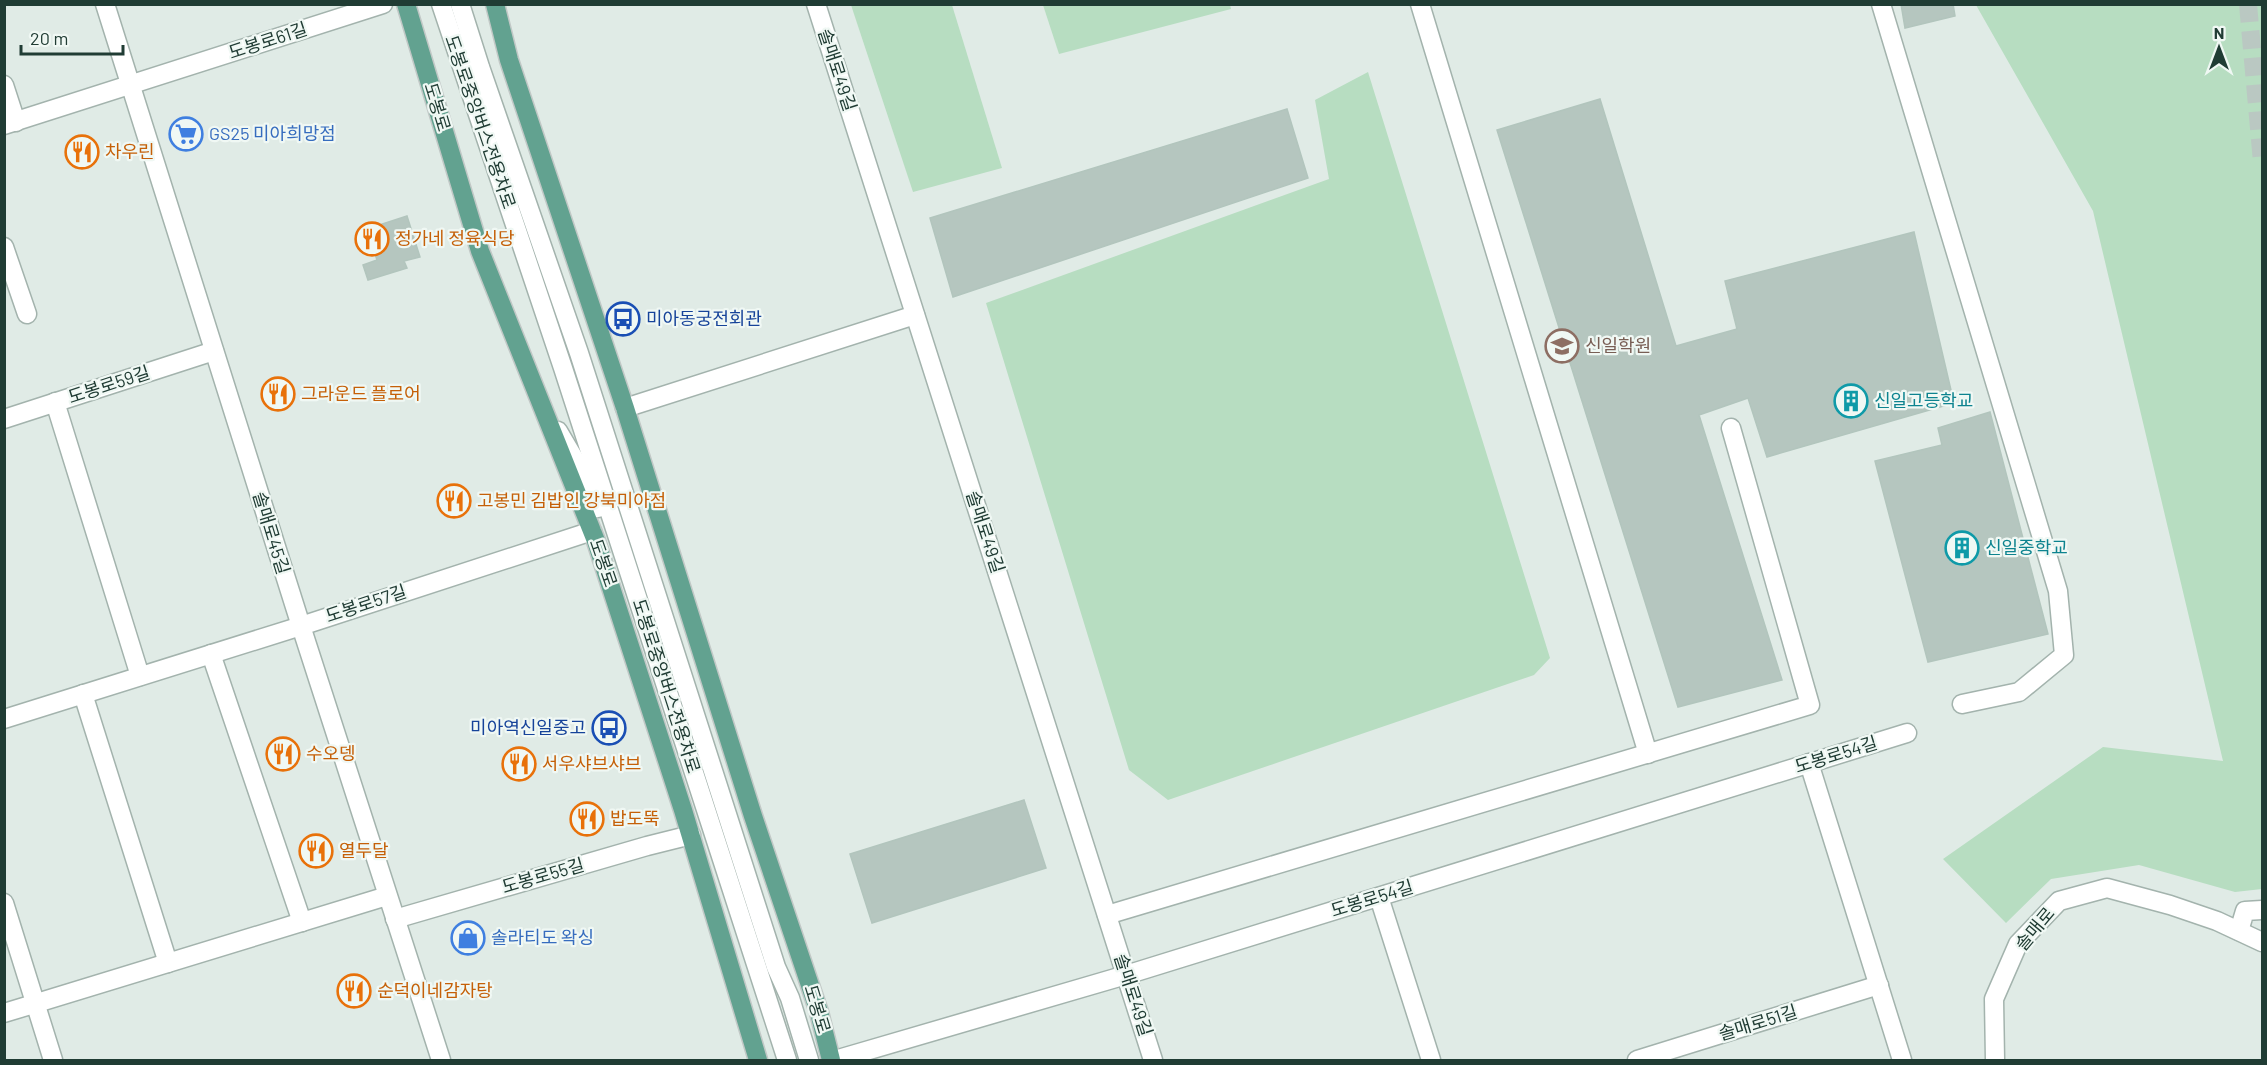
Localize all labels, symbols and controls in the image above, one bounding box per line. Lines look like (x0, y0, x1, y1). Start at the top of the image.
street label: 도봉로61길 (226, 17, 310, 63)
scale bar (21, 18, 123, 56)
north arrow (2189, 18, 2249, 78)
text: N (2214, 23, 2224, 42)
street label: 솔매로49길 (814, 26, 862, 114)
text: 20 m (30, 27, 68, 49)
street label: 도봉로중앙버스전용차로 (441, 32, 521, 211)
street label: 도봉로 (420, 80, 456, 134)
supermarket icon: GS25 미아희망점 (168, 116, 204, 152)
place label: GS25 미아희망점 (209, 122, 336, 144)
restaurant icon: 차우린 (64, 134, 100, 170)
place label: 차우린 (105, 140, 155, 162)
restaurant icon: 정가네 정육식당 (354, 221, 390, 257)
place label: 정가네 정육식당 (395, 227, 515, 249)
bus stop icon: 미아동궁전회관 (605, 301, 641, 337)
place label: 미아동궁전회관 (646, 307, 762, 329)
school or university icon: 신일학원 (1544, 328, 1580, 364)
place label: 신일학원 (1585, 334, 1651, 356)
street label: 도봉로59길 (65, 360, 152, 408)
restaurant icon: 그라운드 플로어 (260, 376, 296, 412)
place label: 그라운드 플로어 (301, 382, 421, 404)
building icon: 신일고등학교 (1833, 383, 1869, 419)
place label: 신일고등학교 (1874, 389, 1973, 411)
restaurant icon: 고봉민 김밥인 강북미아점 (436, 483, 472, 519)
street label: 솔매로49길 (962, 488, 1010, 576)
street label: 솔매로45길 (249, 489, 295, 577)
place label: 고봉민 김밥인 강북미아점 (477, 489, 666, 511)
building icon: 신일중학교 (1944, 530, 1980, 566)
street label: 도봉로 (585, 536, 622, 590)
place label: 신일중학교 (1985, 536, 2068, 558)
street label: 도봉로57길 (322, 580, 409, 626)
street label: 도봉로중앙버스전용차로 (628, 596, 706, 776)
bus stop icon: 미아역신일중고 (591, 710, 627, 746)
place label: 미아역신일중고 (470, 716, 586, 738)
street label: 도봉로54길 (1792, 731, 1880, 777)
restaurant icon: 수오뎅 (265, 736, 301, 772)
place label: 수오뎅 (306, 742, 356, 764)
restaurant icon: 서우샤브샤브 (501, 746, 537, 782)
place label: 서우샤브샤브 (542, 752, 641, 774)
restaurant icon: 밥도뚝 (569, 801, 605, 837)
place label: 밥도뚝 (610, 807, 660, 829)
restaurant icon: 열두달 (298, 833, 334, 869)
place label: 열두달 (339, 839, 389, 861)
street label: 도봉로55길 (499, 853, 586, 897)
street label: 도봉로54길 (1328, 875, 1416, 921)
street label: 솔매로 (2010, 902, 2059, 954)
shop icon: 솔라티도 왁싱 (450, 920, 486, 956)
place label: 솔라티도 왁싱 (491, 926, 594, 948)
street label: 솔매로49길 (1110, 951, 1158, 1039)
restaurant icon: 순덕이네감자탕 (336, 973, 372, 1009)
place label: 순덕이네감자탕 (377, 979, 493, 1001)
street label: 도봉로 (800, 982, 836, 1036)
street label: 솔매로51길 (1716, 1000, 1800, 1044)

